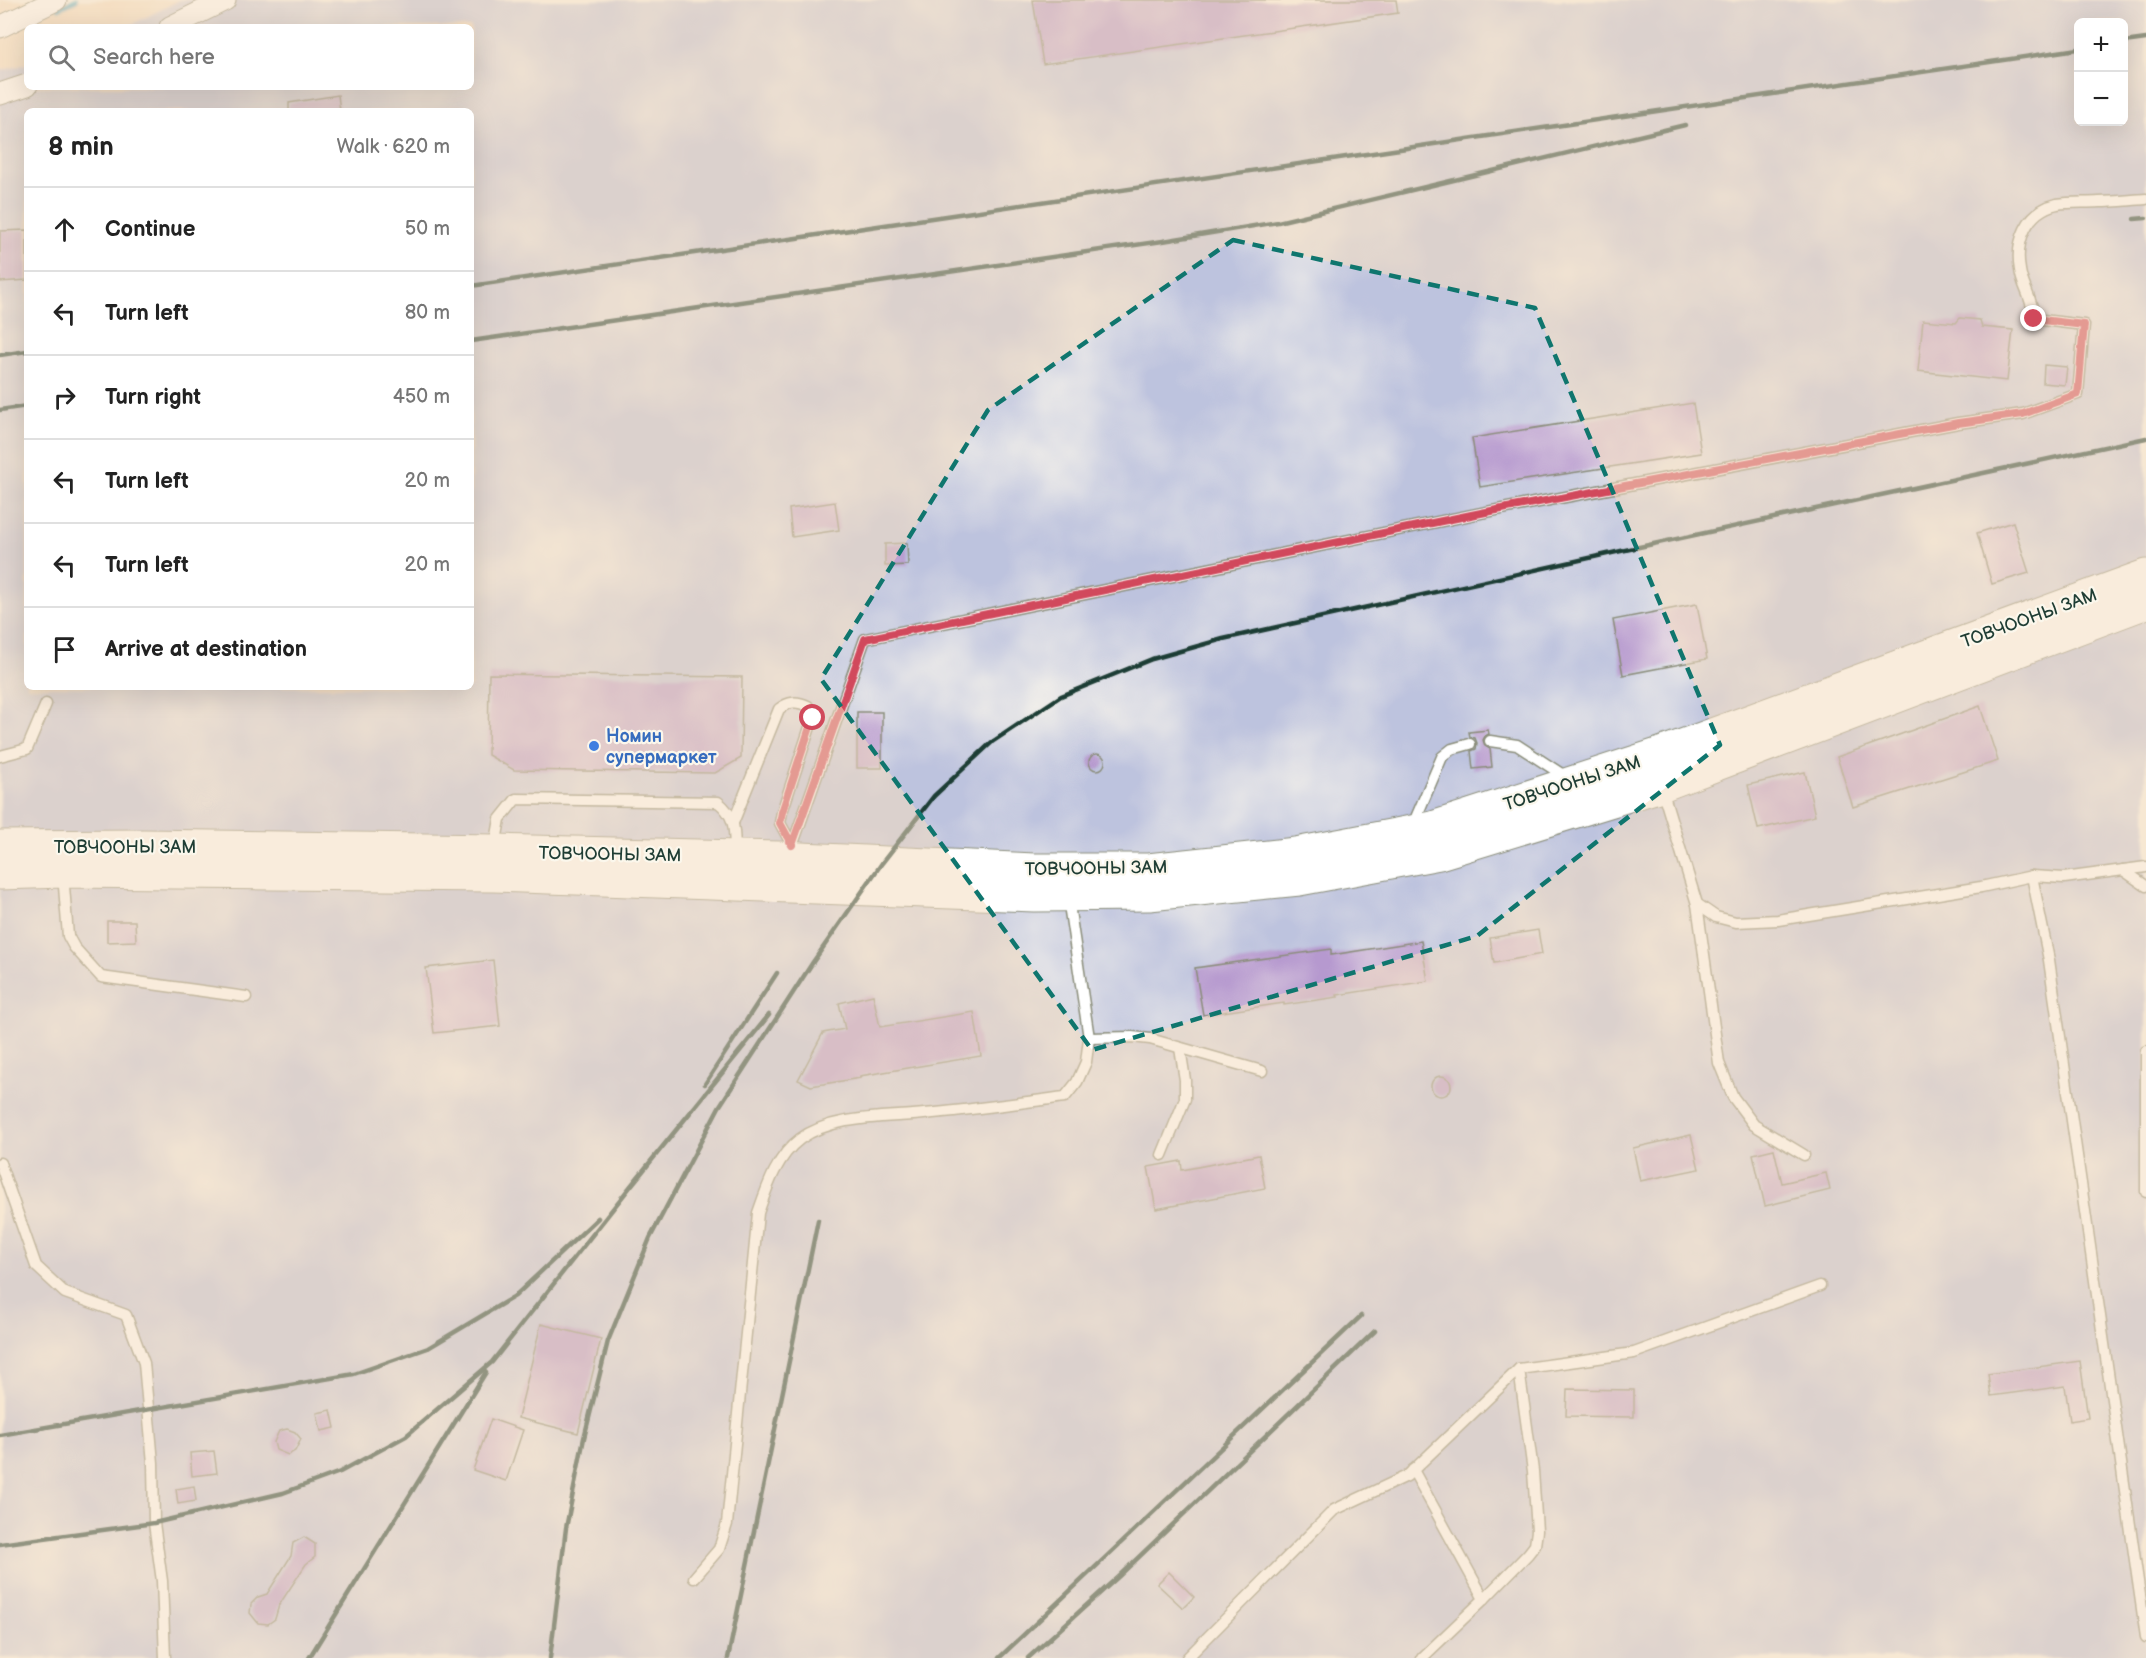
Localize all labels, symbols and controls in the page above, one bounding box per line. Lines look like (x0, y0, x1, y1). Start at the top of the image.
map controls (2074, 18, 2128, 126)
button: + (2074, 18, 2128, 72)
search box (24, 24, 474, 90)
icon: search (45, 41, 78, 74)
text: Search here (93, 44, 215, 71)
button: − (2074, 72, 2128, 126)
text: 8 min (48, 132, 114, 163)
text: Walk · 620 m (337, 135, 450, 159)
icon: ahead (48, 213, 81, 246)
text: Continue (105, 216, 195, 243)
text: 50 m (405, 217, 450, 241)
icon: left (48, 297, 81, 330)
text: Turn left (105, 300, 189, 327)
text: 80 m (405, 301, 450, 325)
route end (2020, 305, 2046, 331)
icon: right (48, 381, 81, 414)
text: Turn right (105, 384, 201, 411)
text: 450 m (393, 385, 450, 409)
icon: left (48, 465, 81, 498)
text: Turn left (105, 468, 189, 495)
text: 20 m (405, 469, 450, 493)
icon: left (48, 549, 81, 582)
text: Turn left (105, 552, 189, 579)
text: 20 m (405, 553, 450, 577)
street label: ТОВЧООНЫ ЗАМ (1959, 584, 2100, 653)
icon: arrive (48, 633, 81, 666)
text: Arrive at destination (105, 636, 307, 663)
route start (799, 704, 825, 730)
place label: Номин супермаркет (606, 726, 717, 768)
marker: Номин супермаркет (587, 739, 601, 753)
street label: ТОВЧООНЫ ЗАМ (1501, 751, 1643, 816)
street label: ТОВЧООНЫ ЗАМ (54, 837, 196, 858)
street label: ТОВЧООНЫ ЗАМ (538, 843, 681, 866)
street label: ТОВЧООНЫ ЗАМ (1025, 857, 1168, 880)

